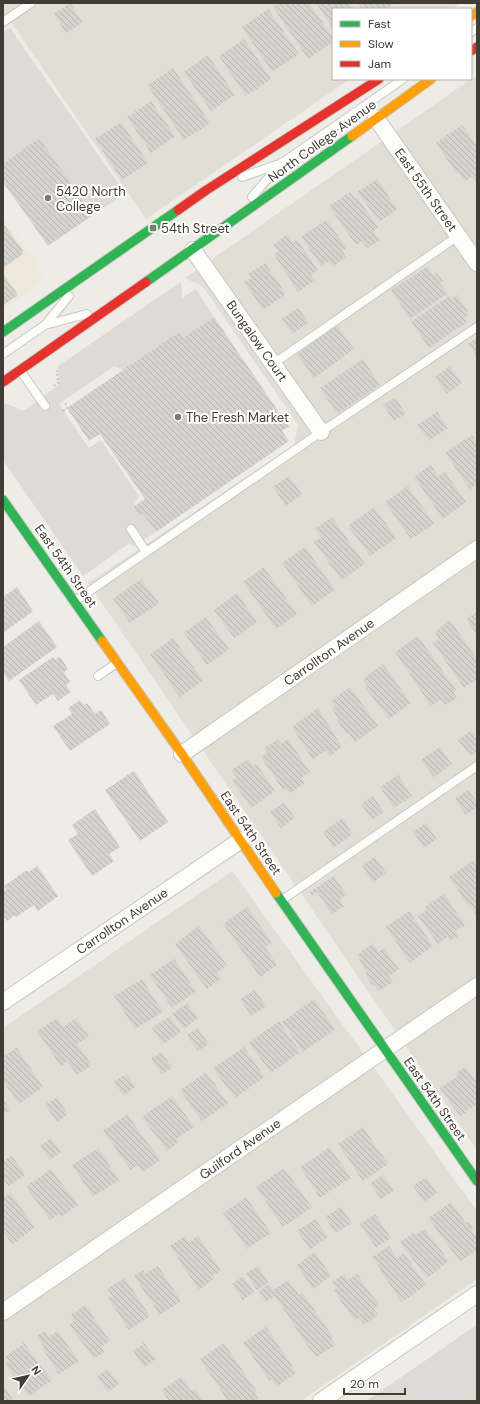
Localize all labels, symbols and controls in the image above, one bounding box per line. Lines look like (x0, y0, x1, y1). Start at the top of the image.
legend (332, 8, 472, 80)
text: Fast (368, 16, 391, 32)
text: Slow (368, 36, 394, 52)
text: Jam (368, 56, 391, 72)
street label: North College Avenue (265, 96, 379, 186)
street label: East 55th Street (391, 145, 461, 235)
place label: 5420 North College (56, 183, 126, 215)
marker: 5420 North College (43, 193, 53, 203)
place label: 54th Street (161, 220, 230, 237)
marker: 54th Street (148, 223, 158, 233)
street label: Bungalow Court (223, 297, 291, 385)
place label: The Fresh Market (186, 409, 289, 426)
marker: The Fresh Market (173, 412, 183, 422)
street label: East 54th Street (31, 521, 101, 611)
street label: Carrollton Avenue (280, 614, 378, 690)
street label: East 54th Street (217, 788, 285, 878)
street label: Carrollton Avenue (73, 884, 171, 958)
street label: East 54th Street (400, 1054, 470, 1144)
street label: Guilford Avenue (196, 1115, 284, 1183)
north arrow (8, 1356, 48, 1396)
text: N (28, 1363, 44, 1378)
scale bar (344, 1370, 405, 1396)
text: 20 m (350, 1376, 379, 1392)

